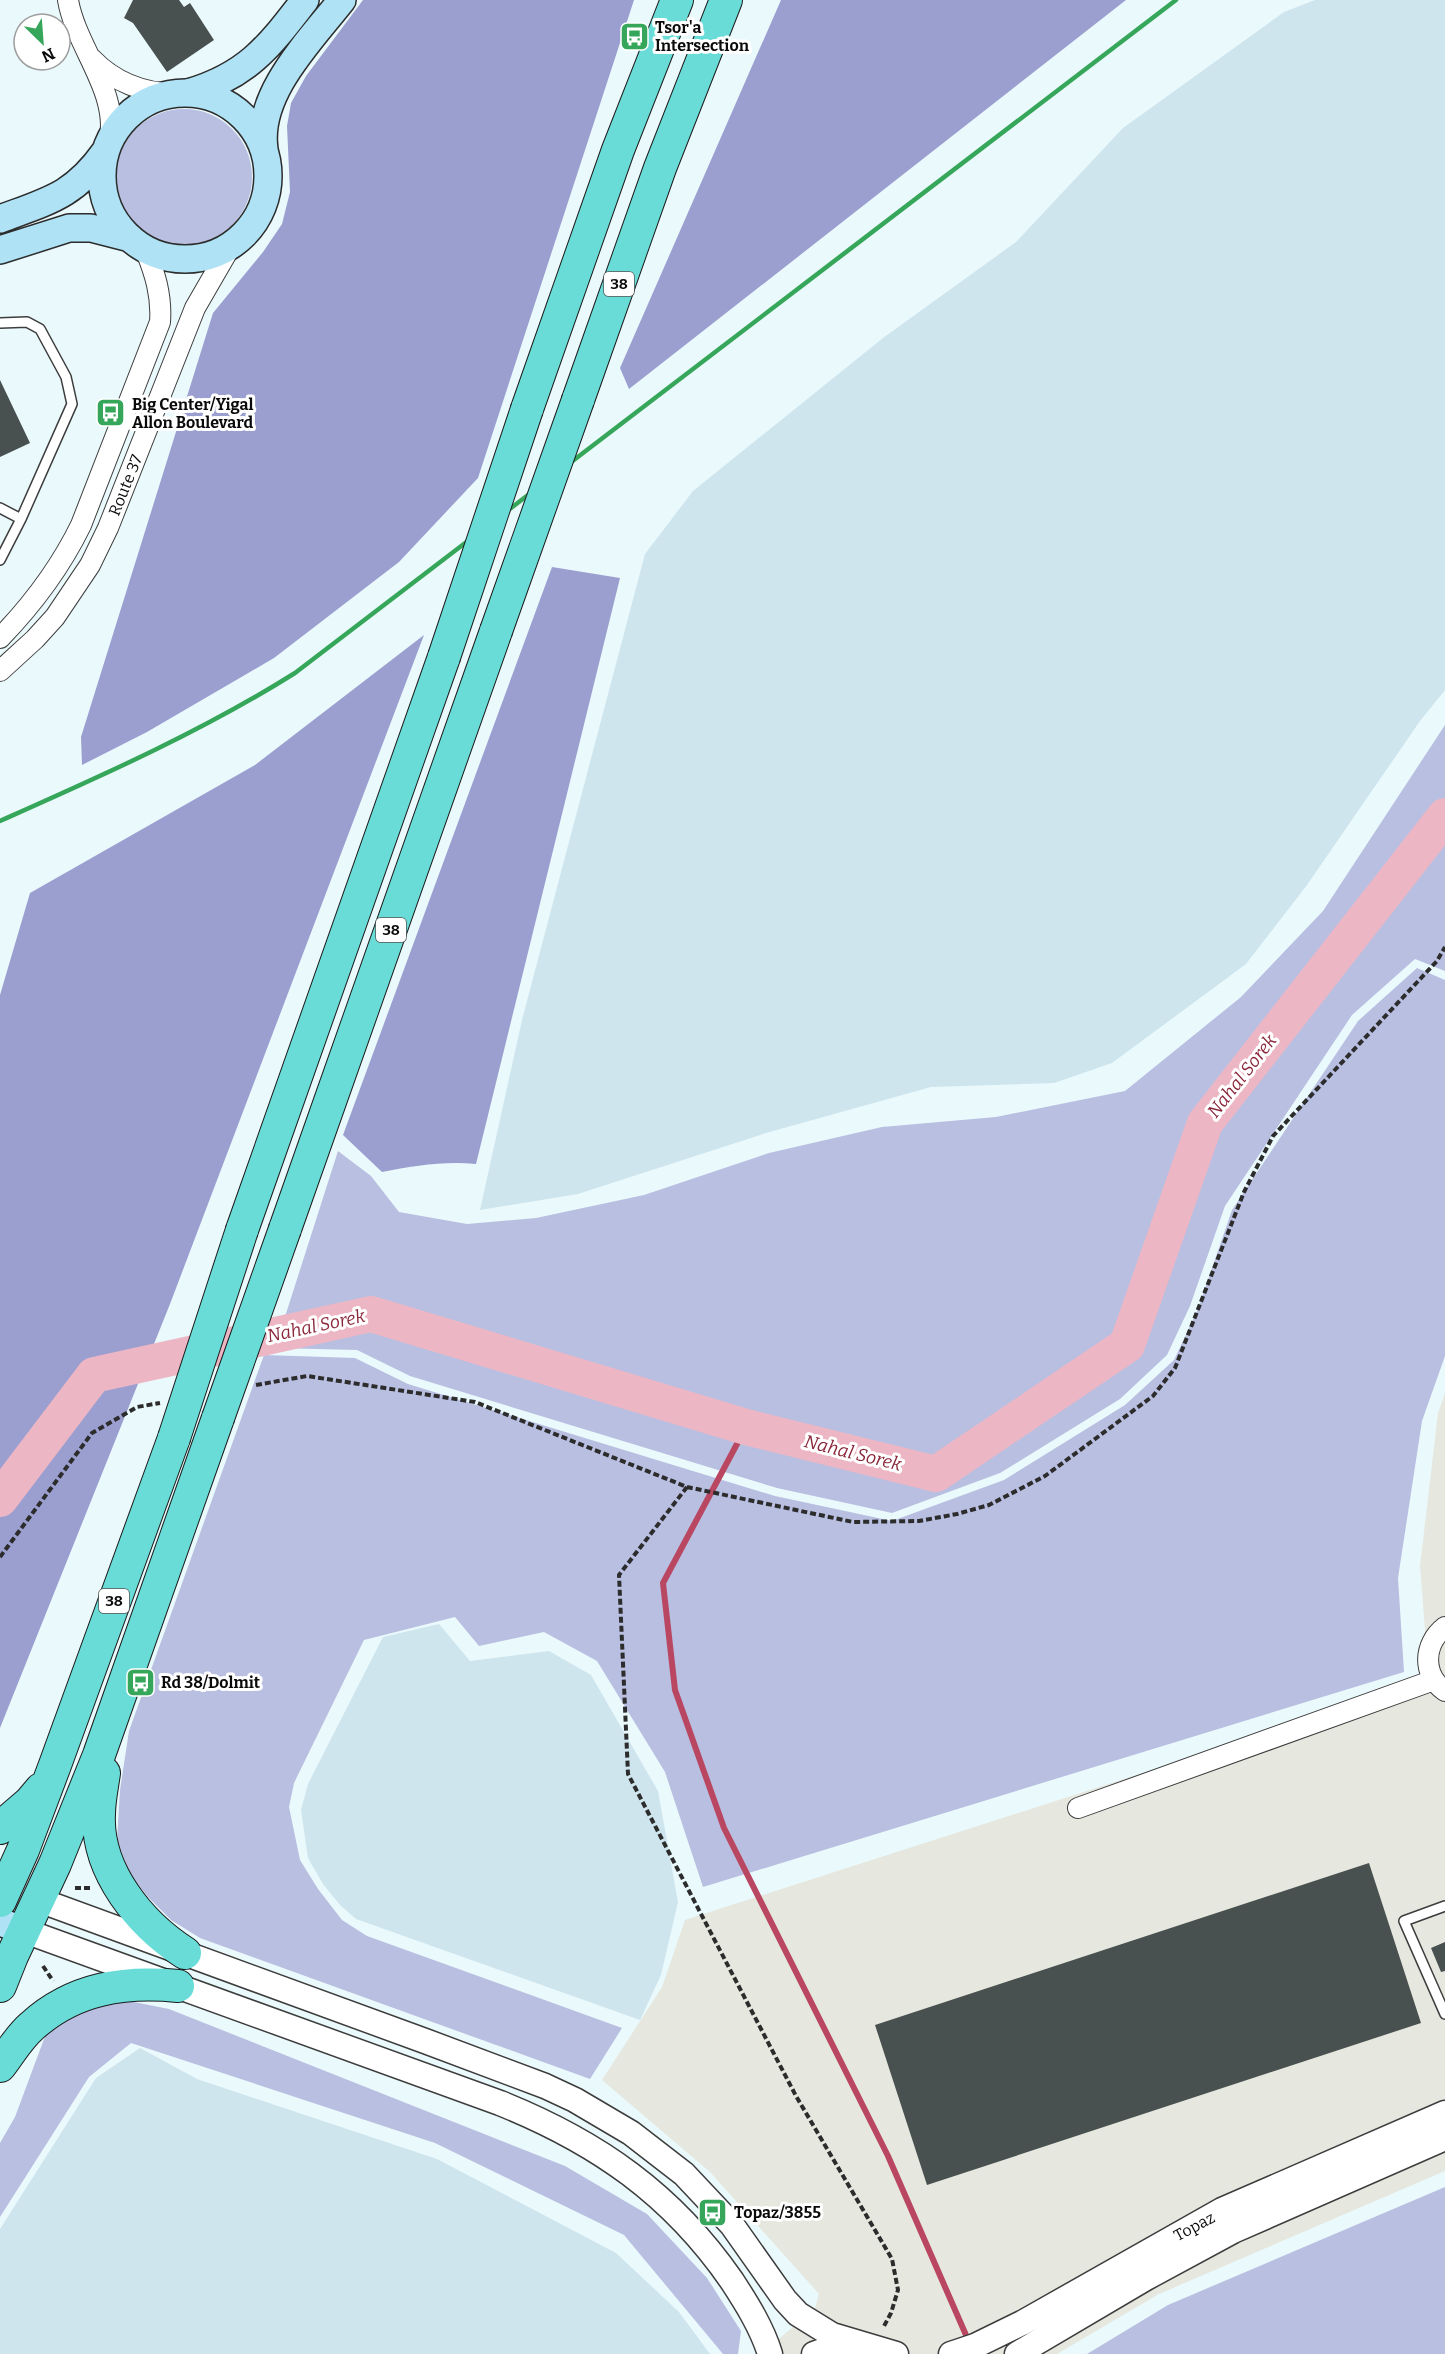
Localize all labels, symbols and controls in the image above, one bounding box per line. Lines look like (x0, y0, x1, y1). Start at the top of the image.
north arrow (12, 12, 72, 72)
place label: Tsor'a Intersection (655, 18, 750, 55)
bus stop icon: Tsor'a Intersection (618, 20, 650, 52)
text: N (39, 44, 58, 66)
road number: 38 (604, 272, 634, 296)
place label: Big Center/Yigal Allon Boulevard (132, 395, 254, 432)
bus stop icon: Big Center/Yigal Allon Boulevard (95, 397, 127, 429)
street label: Route 37 (105, 452, 146, 518)
road number: 38 (376, 918, 406, 942)
water label: Nahal Sorek (1203, 1030, 1281, 1122)
water label: Nahal Sorek (265, 1305, 367, 1347)
water label: Nahal Sorek (802, 1430, 904, 1476)
road number: 38 (99, 1589, 129, 1613)
bus stop icon: Rd 38/Dolmit (124, 1666, 156, 1698)
place label: Rd 38/Dolmit (161, 1673, 261, 1692)
bus stop icon: Topaz/3855 (697, 2196, 729, 2228)
place label: Topaz/3855 (734, 2203, 821, 2222)
street label: Topaz (1170, 2208, 1218, 2245)

